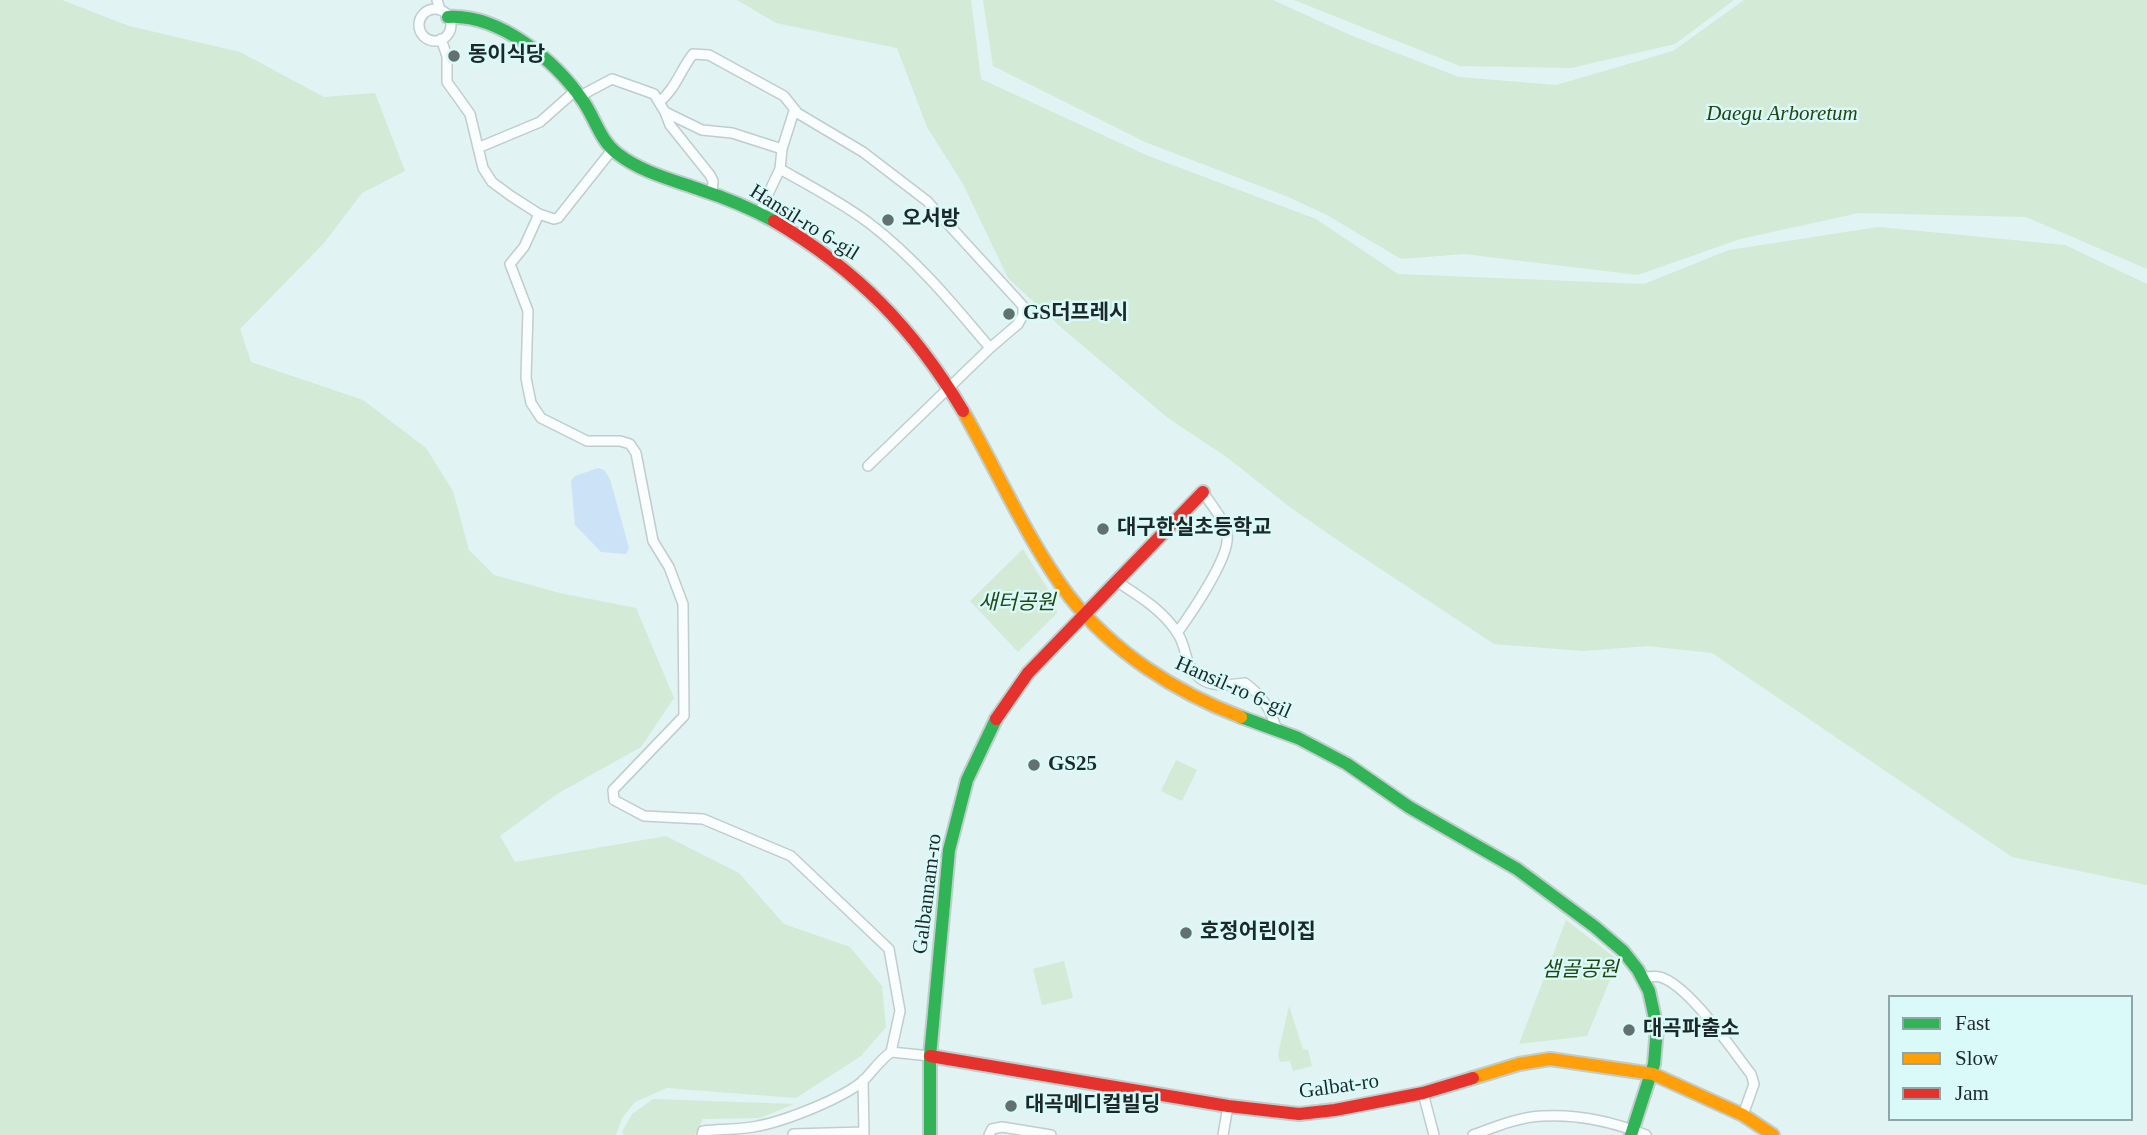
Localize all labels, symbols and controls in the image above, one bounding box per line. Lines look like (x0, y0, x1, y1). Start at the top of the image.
place label: 동이식당 (468, 43, 545, 69)
marker: 동이식당 (446, 48, 462, 64)
park label: Daegu Arboretum (1706, 101, 1858, 127)
street label: Hansil-ro 6-gil (745, 179, 863, 267)
place label: 오서방 (902, 207, 960, 233)
marker: 오서방 (880, 212, 896, 228)
place label: GS더프레시 (1023, 301, 1128, 327)
marker: GS더프레시 (1001, 306, 1017, 322)
place label: 대구한실초등학교 (1117, 516, 1272, 542)
marker: 대구한실초등학교 (1095, 521, 1111, 537)
park label: 새터공원 (978, 590, 1056, 616)
street label: Hansil-ro 6-gil (1171, 651, 1295, 725)
place label: GS25 (1048, 752, 1097, 778)
marker: GS25 (1026, 757, 1042, 773)
street label: Galbannam-ro (908, 832, 948, 956)
place label: 호정어린이집 (1200, 920, 1316, 946)
marker: 호정어린이집 (1178, 925, 1194, 941)
park label: 샘골공원 (1541, 957, 1619, 983)
legend (1888, 995, 2133, 1121)
text: Fast (1955, 1011, 1990, 1035)
place label: 대곡파출소 (1643, 1017, 1740, 1043)
marker: 대곡파출소 (1621, 1022, 1637, 1038)
text: Slow (1955, 1046, 1998, 1070)
street label: Galbat-ro (1297, 1069, 1381, 1105)
text: Jam (1955, 1081, 1989, 1105)
place label: 대곡메디컬빌딩 (1025, 1093, 1160, 1119)
marker: 대곡메디컬빌딩 (1003, 1098, 1019, 1114)

